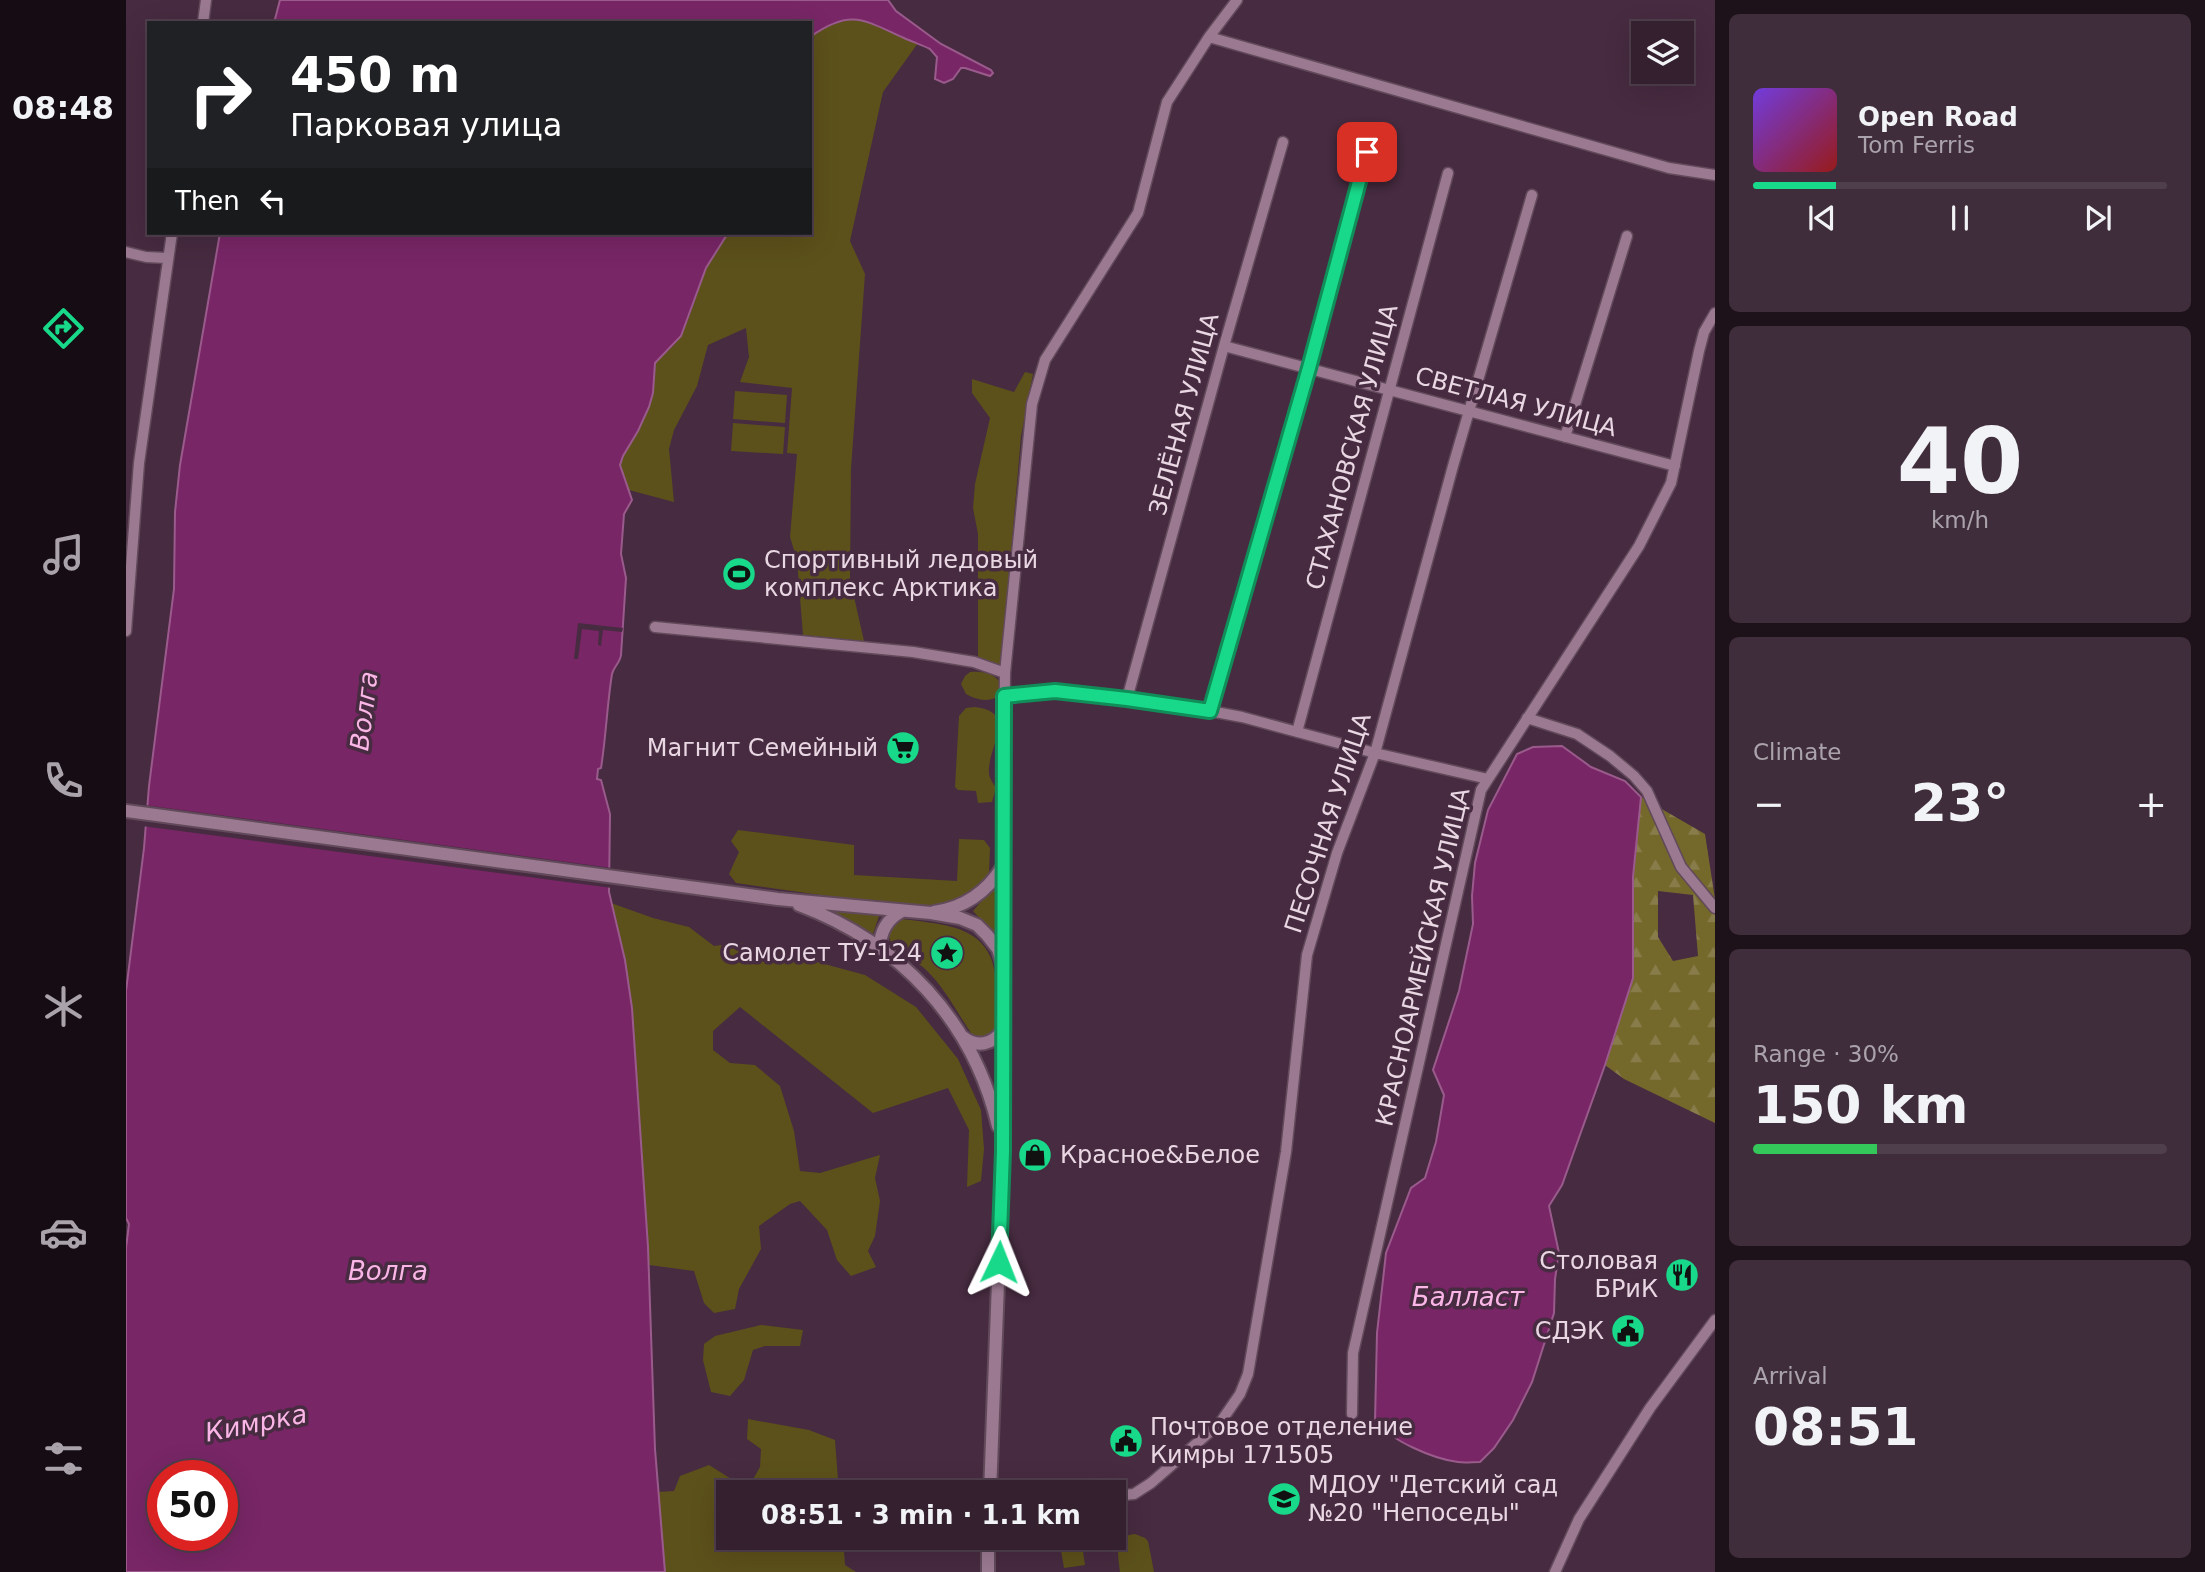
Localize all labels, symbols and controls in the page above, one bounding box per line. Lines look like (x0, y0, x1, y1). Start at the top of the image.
map controls (1631, 21, 1694, 84)
button: layers (1631, 21, 1694, 84)
text: 450 m (290, 47, 460, 104)
icon: right (175, 49, 266, 140)
text: 08:48 (12, 89, 114, 127)
text: Open Road (1858, 102, 2018, 132)
text: Парковая улица (290, 106, 562, 144)
pin (1337, 122, 1397, 182)
text: Tom Ferris (1858, 132, 1975, 158)
icon: arrive (1348, 133, 1386, 171)
icon: left (254, 182, 292, 220)
text: Then (175, 186, 240, 216)
icon: previous (1803, 199, 1841, 237)
icon: pause (1941, 199, 1979, 237)
icon: next (2079, 199, 2117, 237)
street label: СТАХАНОВСКАЯ УЛИЦА (1300, 301, 1404, 593)
icon: directions (39, 304, 88, 353)
street label: ЗЕЛЁНАЯ УЛИЦА (1143, 309, 1225, 518)
street label: СВЕТЛАЯ УЛИЦА (1412, 362, 1620, 443)
text: 40 (1897, 409, 2023, 514)
text: km/h (1931, 507, 1989, 533)
icon: music (39, 530, 88, 579)
place label: Спортивный ледовый комплекс Арктика (764, 546, 1038, 602)
sports icon: Спортивный ледовый комплекс Арктика (720, 555, 758, 593)
water label: Волга (344, 669, 384, 753)
street label: ПЕСОЧНАЯ УЛИЦА (1279, 709, 1377, 937)
supermarket icon: Магнит Семейный (884, 729, 922, 767)
place label: Магнит Семейный (647, 734, 878, 762)
text: Climate (1753, 739, 1842, 765)
icon: phone (39, 756, 88, 805)
text: 23° (1911, 773, 2009, 833)
text: − (1753, 782, 1785, 826)
text: + (2135, 782, 2167, 826)
street label: КРАСНОАРМЕЙСКАЯ УЛИЦА (1369, 784, 1476, 1129)
place icon: Самолет ТУ-124 (928, 934, 966, 972)
place label: Самолет ТУ-124 (722, 939, 922, 967)
icon: climate (39, 982, 88, 1031)
text: Range · 30% (1753, 1041, 1899, 1067)
text: 150 km (1753, 1075, 1968, 1135)
shop icon: Красное&Белое (1016, 1136, 1054, 1174)
place label: Красное&Белое (1060, 1141, 1260, 1169)
icon: car (39, 1208, 88, 1257)
position arrow (962, 1225, 1036, 1299)
place label: Столовая БРиК (1539, 1247, 1658, 1303)
water label: Волга (348, 1256, 428, 1286)
restaurant icon: Столовая БРиК (1663, 1256, 1701, 1294)
water label: Балласт (1412, 1282, 1525, 1312)
public building icon: СДЭК (1609, 1312, 1647, 1350)
place label: СДЭК (1535, 1317, 1604, 1345)
text: Arrival (1753, 1363, 1828, 1389)
text: 08:51 (1753, 1397, 1919, 1457)
water label: Кимрка (203, 1398, 309, 1448)
place label: Почтовое отделение Кимры 171505 (1150, 1413, 1413, 1469)
public building icon: Почтовое отделение Кимры 171505 (1107, 1422, 1145, 1460)
icon: filters (39, 1434, 88, 1483)
speed limit sign: 50 (147, 1460, 238, 1551)
place label: МДОУ "Детский сад №20 "Непоседы" (1308, 1471, 1558, 1527)
school or university icon: МДОУ "Детский сад №20 "Непоседы" (1265, 1480, 1303, 1518)
text: 08:51 · 3 min · 1.1 km (761, 1500, 1081, 1530)

